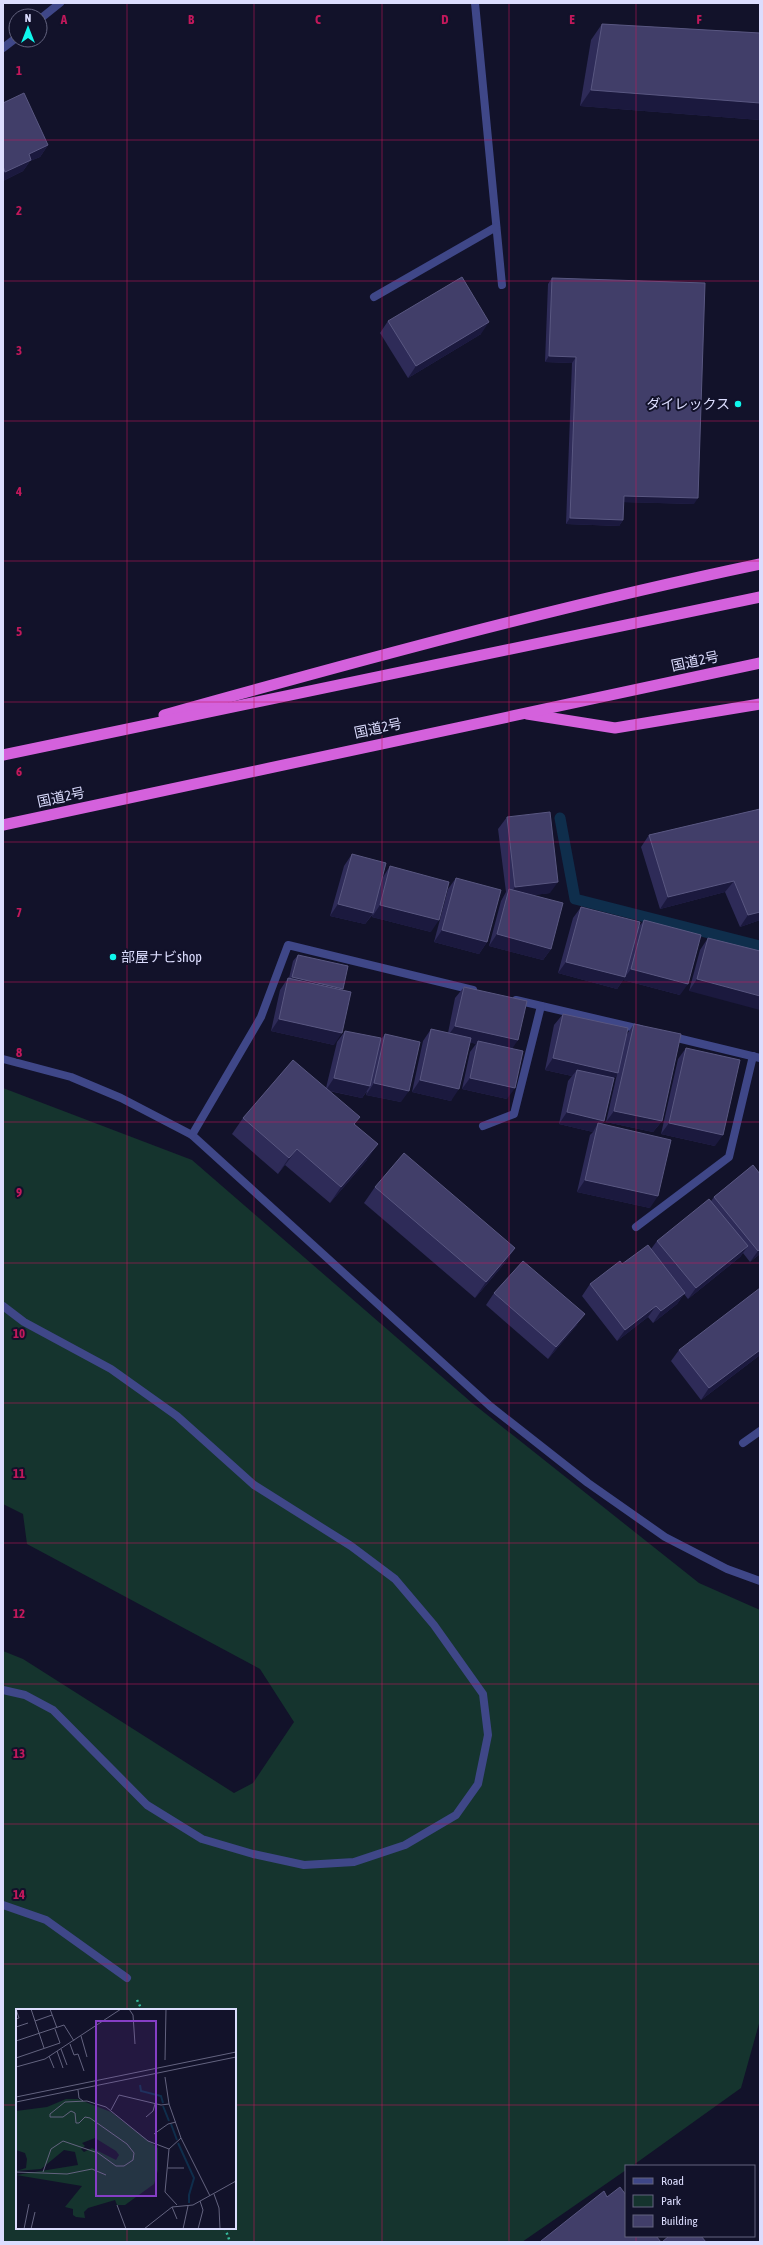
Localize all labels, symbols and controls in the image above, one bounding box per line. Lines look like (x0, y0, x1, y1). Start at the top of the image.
north arrow (8, 8, 48, 48)
text: N (25, 12, 31, 24)
text: A (60, 12, 68, 27)
text: B (188, 12, 195, 27)
text: C (315, 12, 321, 27)
text: D (441, 12, 449, 27)
text: E (569, 12, 575, 27)
text: F (696, 12, 702, 27)
text: 1 (16, 63, 22, 78)
text: 2 (16, 203, 22, 218)
text: 3 (16, 343, 22, 358)
place label: ダイレックス (646, 396, 730, 412)
marker: ダイレックス (733, 399, 743, 409)
text: 4 (15, 484, 22, 499)
text: 5 (16, 624, 22, 639)
street label: 国道2号 (670, 648, 720, 674)
street label: 国道2号 (353, 715, 403, 741)
text: 6 (16, 764, 22, 779)
street label: 国道2号 (36, 784, 86, 810)
text: 7 (16, 905, 22, 920)
place label: 部屋ナビshop (121, 949, 202, 965)
marker: 部屋ナビshop (108, 952, 118, 962)
text: 8 (16, 1045, 22, 1060)
text: 9 (16, 1185, 22, 1200)
text: 10 (13, 1326, 25, 1341)
text: 11 (13, 1466, 25, 1481)
text: 12 (13, 1606, 25, 1621)
text: 13 (13, 1746, 25, 1761)
text: 14 (13, 1887, 25, 1902)
inset map (16, 2009, 236, 2229)
legend (625, 2165, 755, 2237)
text: Road (661, 2174, 684, 2188)
text: Park (661, 2194, 682, 2208)
text: Building (661, 2214, 699, 2228)

